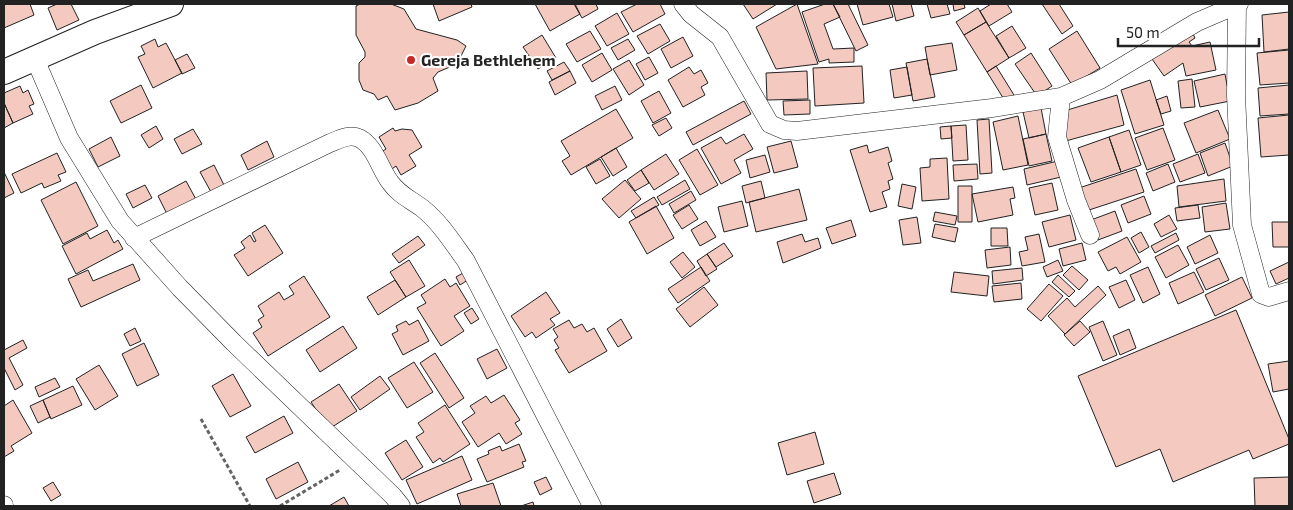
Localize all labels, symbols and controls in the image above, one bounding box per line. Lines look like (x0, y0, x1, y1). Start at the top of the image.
scale bar (1118, 15, 1259, 47)
text: 50 m (1126, 23, 1160, 41)
place label: Gereja Bethlehem (421, 50, 556, 69)
marker: Gereja Bethlehem (405, 54, 417, 66)

